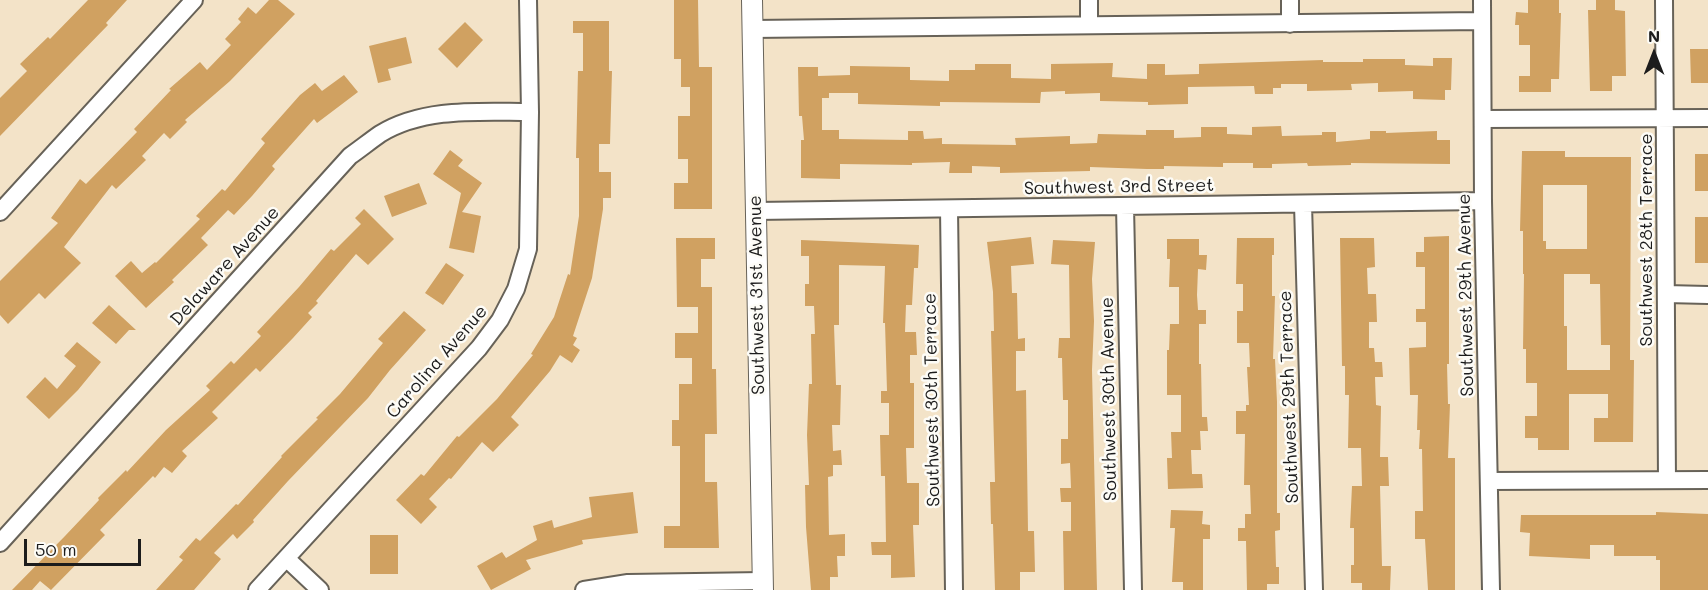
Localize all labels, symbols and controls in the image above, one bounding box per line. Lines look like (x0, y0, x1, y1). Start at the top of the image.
north arrow (1624, 24, 1684, 84)
text: N (1648, 25, 1660, 46)
street label: Southwest 28th Terrace (1635, 133, 1657, 347)
street label: Southwest 3rd Street (1024, 175, 1214, 199)
street label: Southwest 29th Avenue (1453, 193, 1479, 397)
street label: Southwest 31st Avenue (744, 195, 770, 395)
street label: Delaware Avenue (166, 202, 284, 330)
street label: Southwest 29th Terrace (1274, 290, 1304, 504)
street label: Southwest 30th Terrace (919, 293, 945, 507)
street label: Southwest 30th Avenue (1096, 297, 1122, 501)
street label: Carolina Avenue (382, 301, 492, 423)
scale bar (27, 527, 144, 565)
text: 50 m (35, 537, 77, 561)

